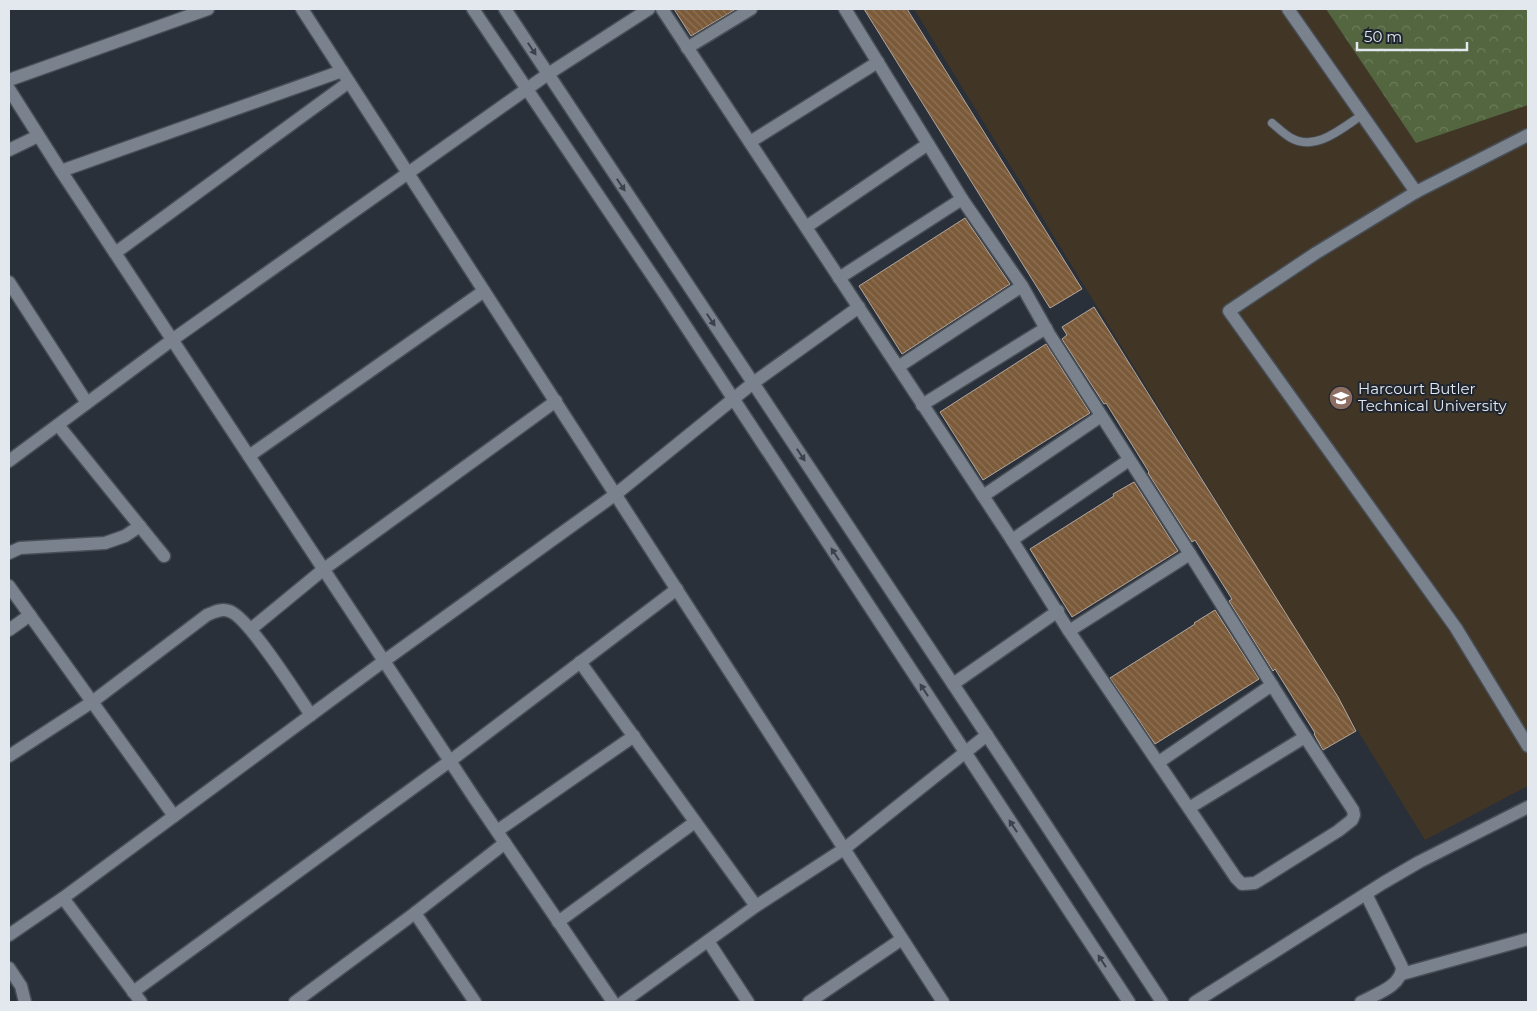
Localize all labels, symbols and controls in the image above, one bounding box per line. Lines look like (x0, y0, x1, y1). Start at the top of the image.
scale bar (1357, 20, 1467, 52)
text: 50 m (1364, 27, 1402, 46)
one-way arrow (527, 43, 536, 56)
one-way arrow (617, 178, 626, 191)
one-way arrow (707, 313, 716, 327)
place label: Harcourt Butler Technical University (1358, 379, 1508, 415)
school or university icon: Harcourt Butler Technical University (1328, 385, 1354, 411)
one-way arrow (796, 449, 806, 462)
one-way arrow (830, 547, 840, 560)
one-way arrow (919, 683, 929, 696)
one-way arrow (1009, 819, 1018, 832)
one-way arrow (1098, 955, 1107, 968)

